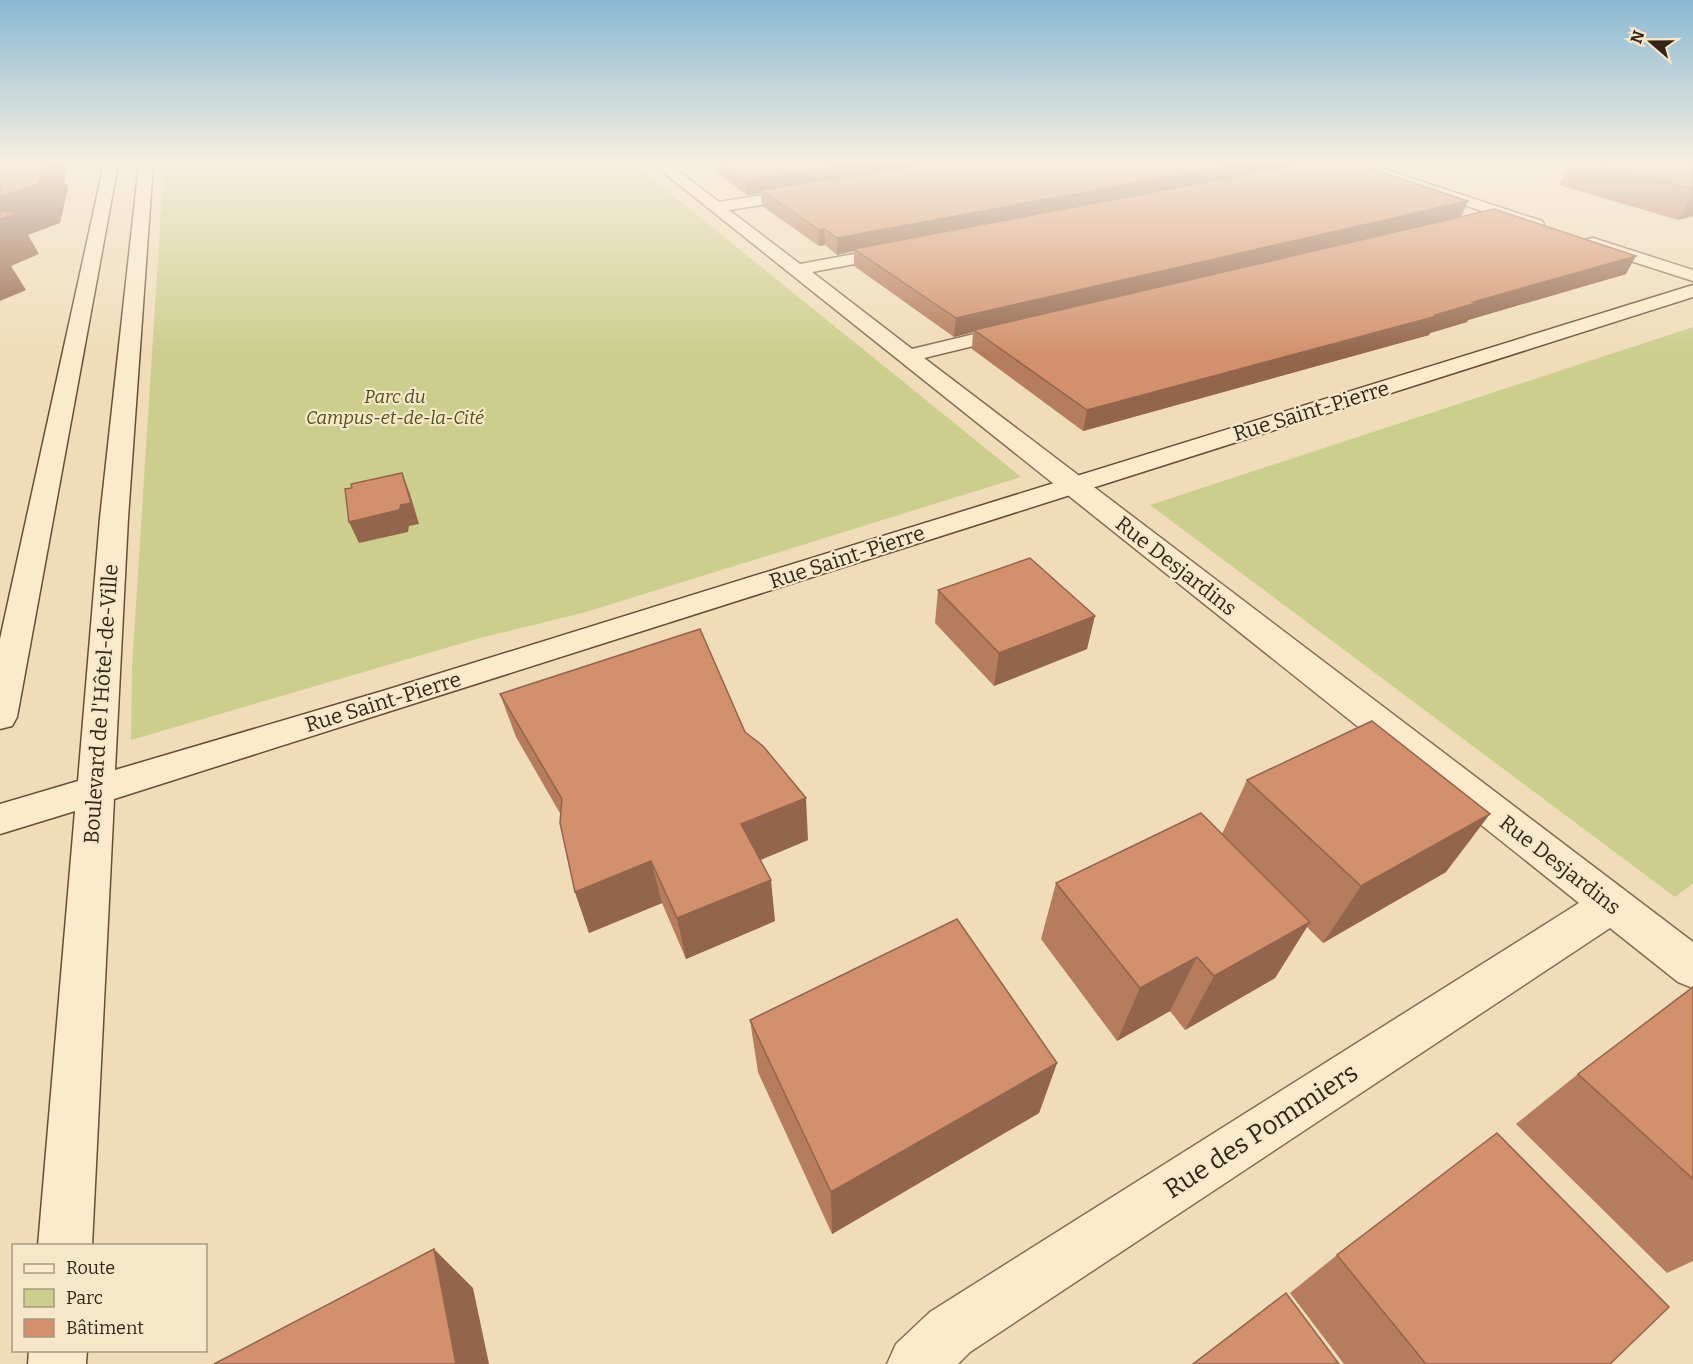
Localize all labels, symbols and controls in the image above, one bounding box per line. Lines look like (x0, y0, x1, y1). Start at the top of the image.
north arrow (1621, 12, 1681, 72)
text: N (1626, 28, 1648, 46)
street label: Rue Saint-Pierre (1230, 375, 1392, 447)
park label: Parc du Campus-et-de-la-Cité (306, 386, 484, 429)
street label: Rue Desjardins (1110, 511, 1242, 621)
street label: Rue Saint-Pierre (766, 520, 928, 594)
street label: Boulevard de l'Hôtel-de-Ville (78, 563, 124, 845)
street label: Rue Saint-Pierre (302, 666, 464, 738)
street label: Rue Desjardins (1494, 810, 1626, 920)
street label: Rue des Pommiers (1158, 1057, 1364, 1205)
legend (12, 1244, 207, 1352)
text: Route (66, 1257, 115, 1279)
text: Parc (66, 1287, 103, 1309)
text: Bâtiment (66, 1317, 144, 1339)

